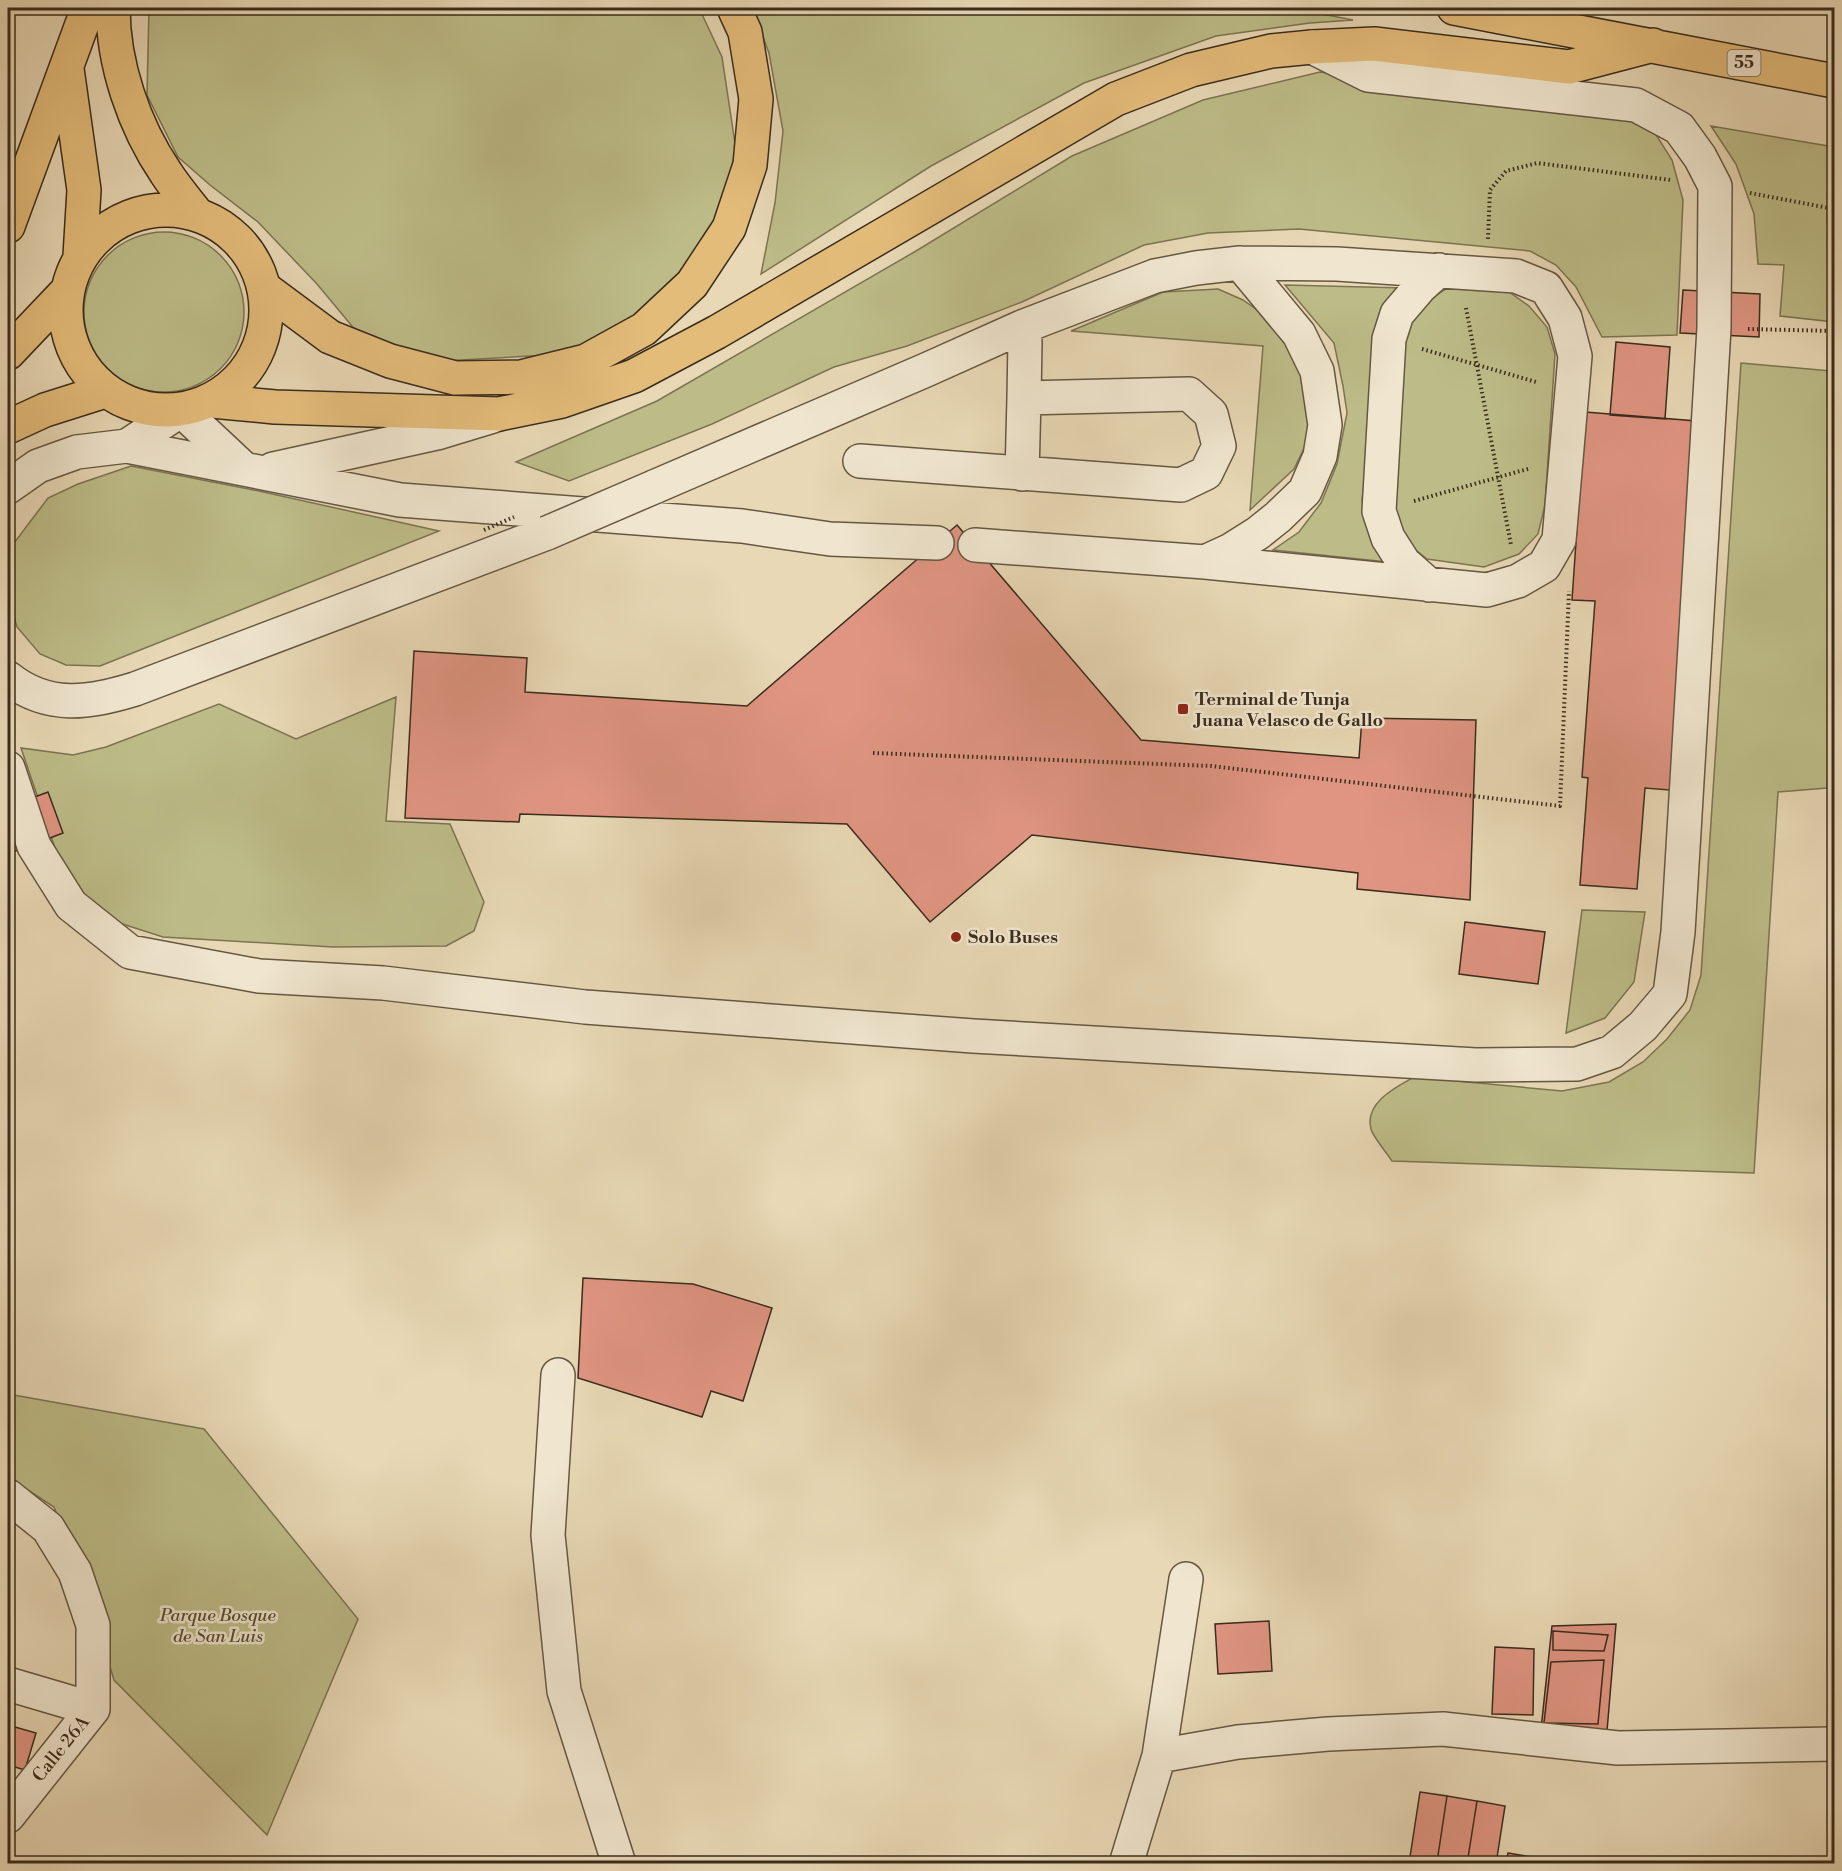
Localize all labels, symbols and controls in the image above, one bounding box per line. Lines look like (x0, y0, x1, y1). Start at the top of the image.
road number: 55 (1728, 50, 1760, 76)
place label: Terminal de Tunja Juana Velasco de Gallo (1192, 688, 1383, 732)
marker: Terminal de Tunja Juana Velasco de Gallo (1176, 702, 1190, 716)
place label: Solo Buses (968, 926, 1058, 949)
marker: Solo Buses (949, 930, 963, 944)
park label: Parque Bosque de San Luis (159, 1604, 277, 1648)
street label: Calle 26A (27, 1711, 95, 1787)

